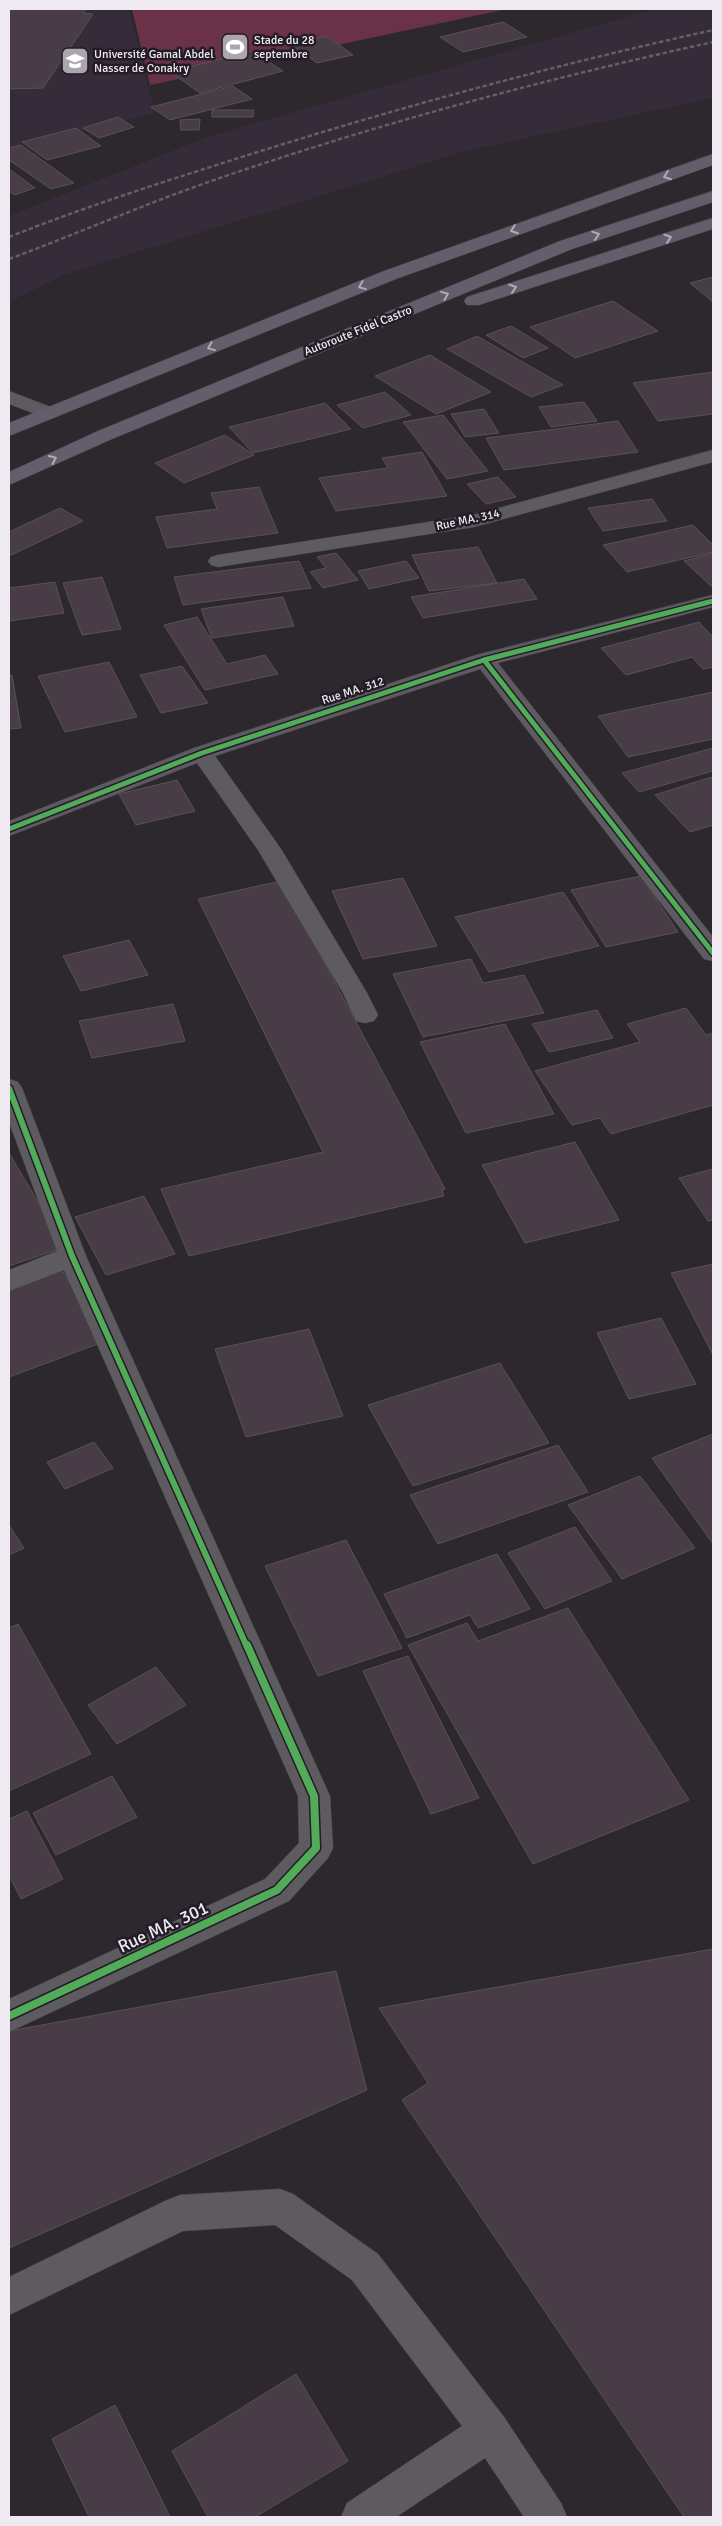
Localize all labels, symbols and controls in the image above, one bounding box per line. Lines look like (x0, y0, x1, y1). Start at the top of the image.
sports icon: Stade du 28 septembre (220, 32, 250, 62)
place label: Stade du 28 septembre (254, 33, 314, 62)
school or university icon: Université Gamal Abdel Nasser de Conakry (60, 46, 90, 76)
place label: Université Gamal Abdel Nasser de Conakry (94, 47, 214, 76)
one-way arrow (664, 170, 672, 180)
one-way arrow (511, 224, 519, 234)
one-way arrow (592, 231, 600, 241)
one-way arrow (663, 233, 671, 243)
one-way arrow (358, 280, 367, 290)
one-way arrow (509, 284, 517, 294)
one-way arrow (440, 291, 449, 301)
street label: Autoroute Fidel Castro (302, 303, 414, 359)
one-way arrow (207, 341, 216, 351)
one-way arrow (48, 454, 57, 465)
street label: Rue MA. 314 (435, 506, 502, 534)
street label: Rue MA. 312 (320, 674, 386, 708)
street label: Rue MA. 301 (114, 1896, 212, 1958)

